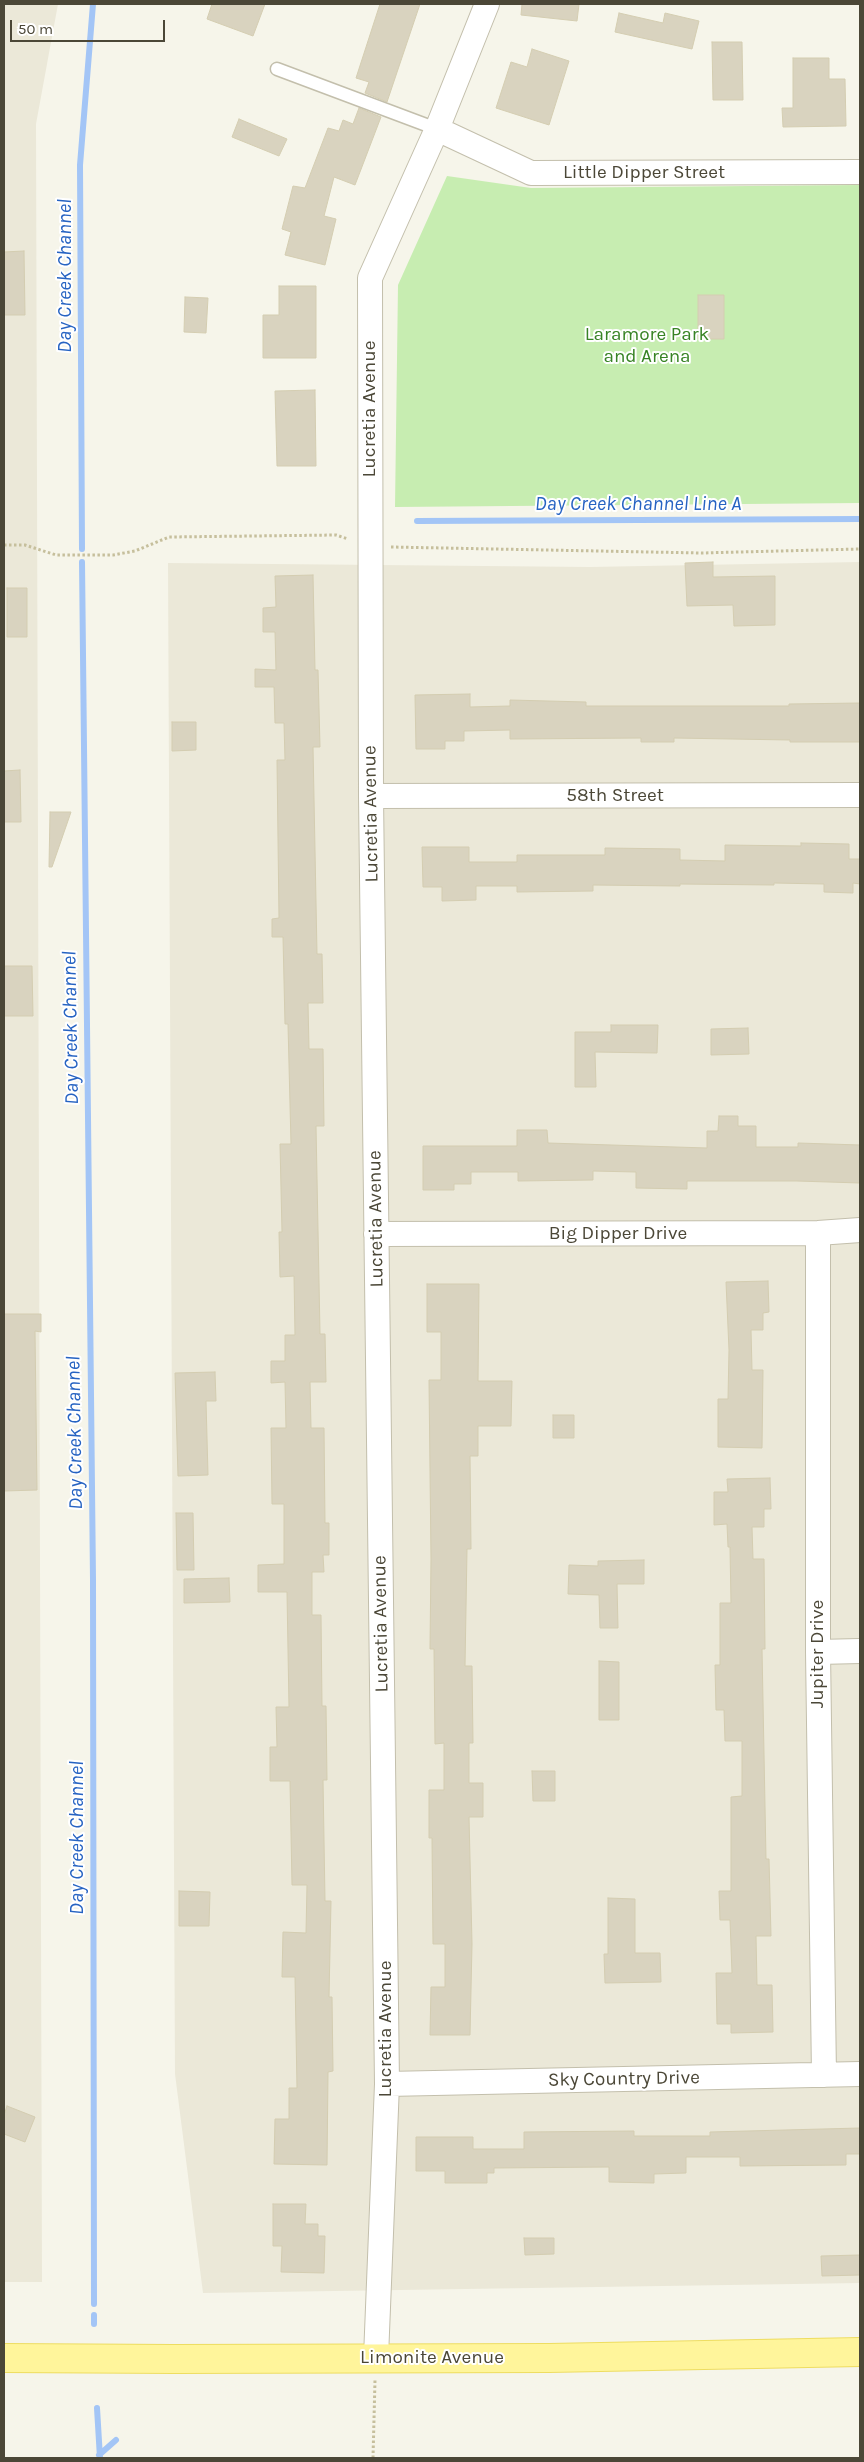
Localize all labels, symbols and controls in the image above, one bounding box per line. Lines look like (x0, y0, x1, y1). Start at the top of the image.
scale bar (12, 10, 168, 42)
text: 50 m (18, 20, 53, 38)
street label: Little Dipper Street (563, 162, 725, 184)
water label: Day Creek Channel (53, 199, 77, 353)
park label: Laramore Park and Arena (585, 324, 709, 368)
street label: Lucretia Avenue (359, 340, 381, 478)
water label: Day Creek Channel Line A (535, 492, 741, 516)
street label: Lucretia Avenue (358, 745, 384, 883)
street label: 58th Street (566, 785, 664, 807)
water label: Day Creek Channel (58, 951, 84, 1105)
street label: Lucretia Avenue (363, 1150, 389, 1288)
street label: Big Dipper Drive (549, 1223, 687, 1245)
water label: Day Creek Channel (62, 1356, 88, 1510)
street label: Lucretia Avenue (368, 1555, 394, 1693)
street label: Jupiter Drive (807, 1600, 829, 1708)
water label: Day Creek Channel (65, 1761, 89, 1915)
street label: Lucretia Avenue (375, 1960, 397, 2098)
street label: Sky Country Drive (548, 2066, 700, 2092)
street label: Limonite Avenue (360, 2347, 504, 2369)

